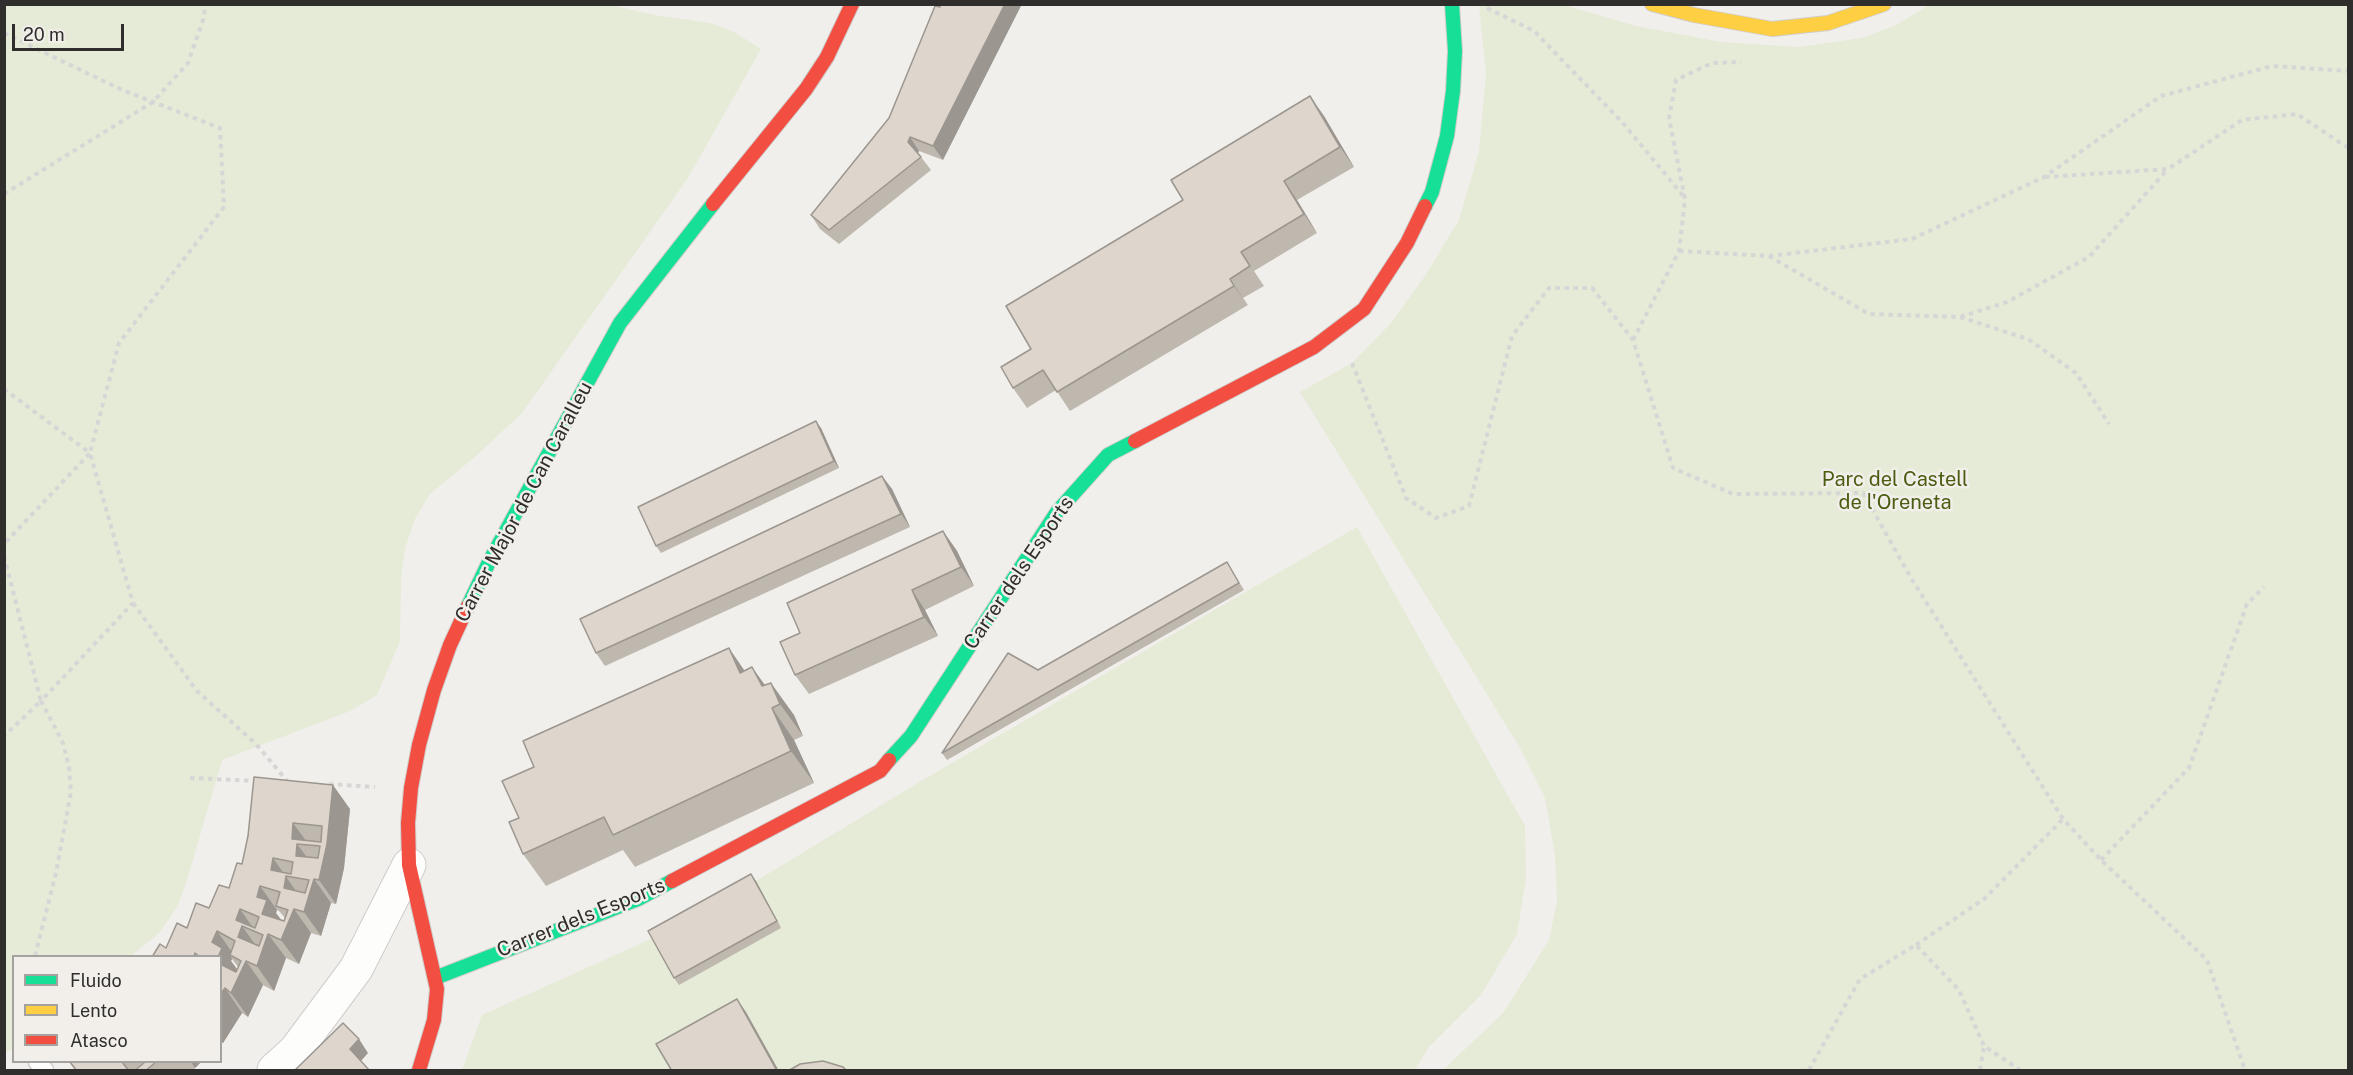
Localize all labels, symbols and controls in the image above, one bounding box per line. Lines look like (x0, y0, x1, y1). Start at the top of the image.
scale bar (15, 12, 128, 50)
text: 20 m (23, 24, 65, 45)
street label: Carrer Major de Can Caralleu (450, 378, 598, 626)
park label: Parc del Castell de l'Oreneta (1822, 468, 1968, 515)
street label: Carrer dels Esports (959, 492, 1079, 654)
street label: Carrer dels Esports (493, 873, 669, 963)
legend (12, 955, 222, 1063)
text: Fluido (70, 970, 122, 991)
text: Lento (70, 1000, 117, 1021)
text: Atasco (70, 1030, 128, 1051)

